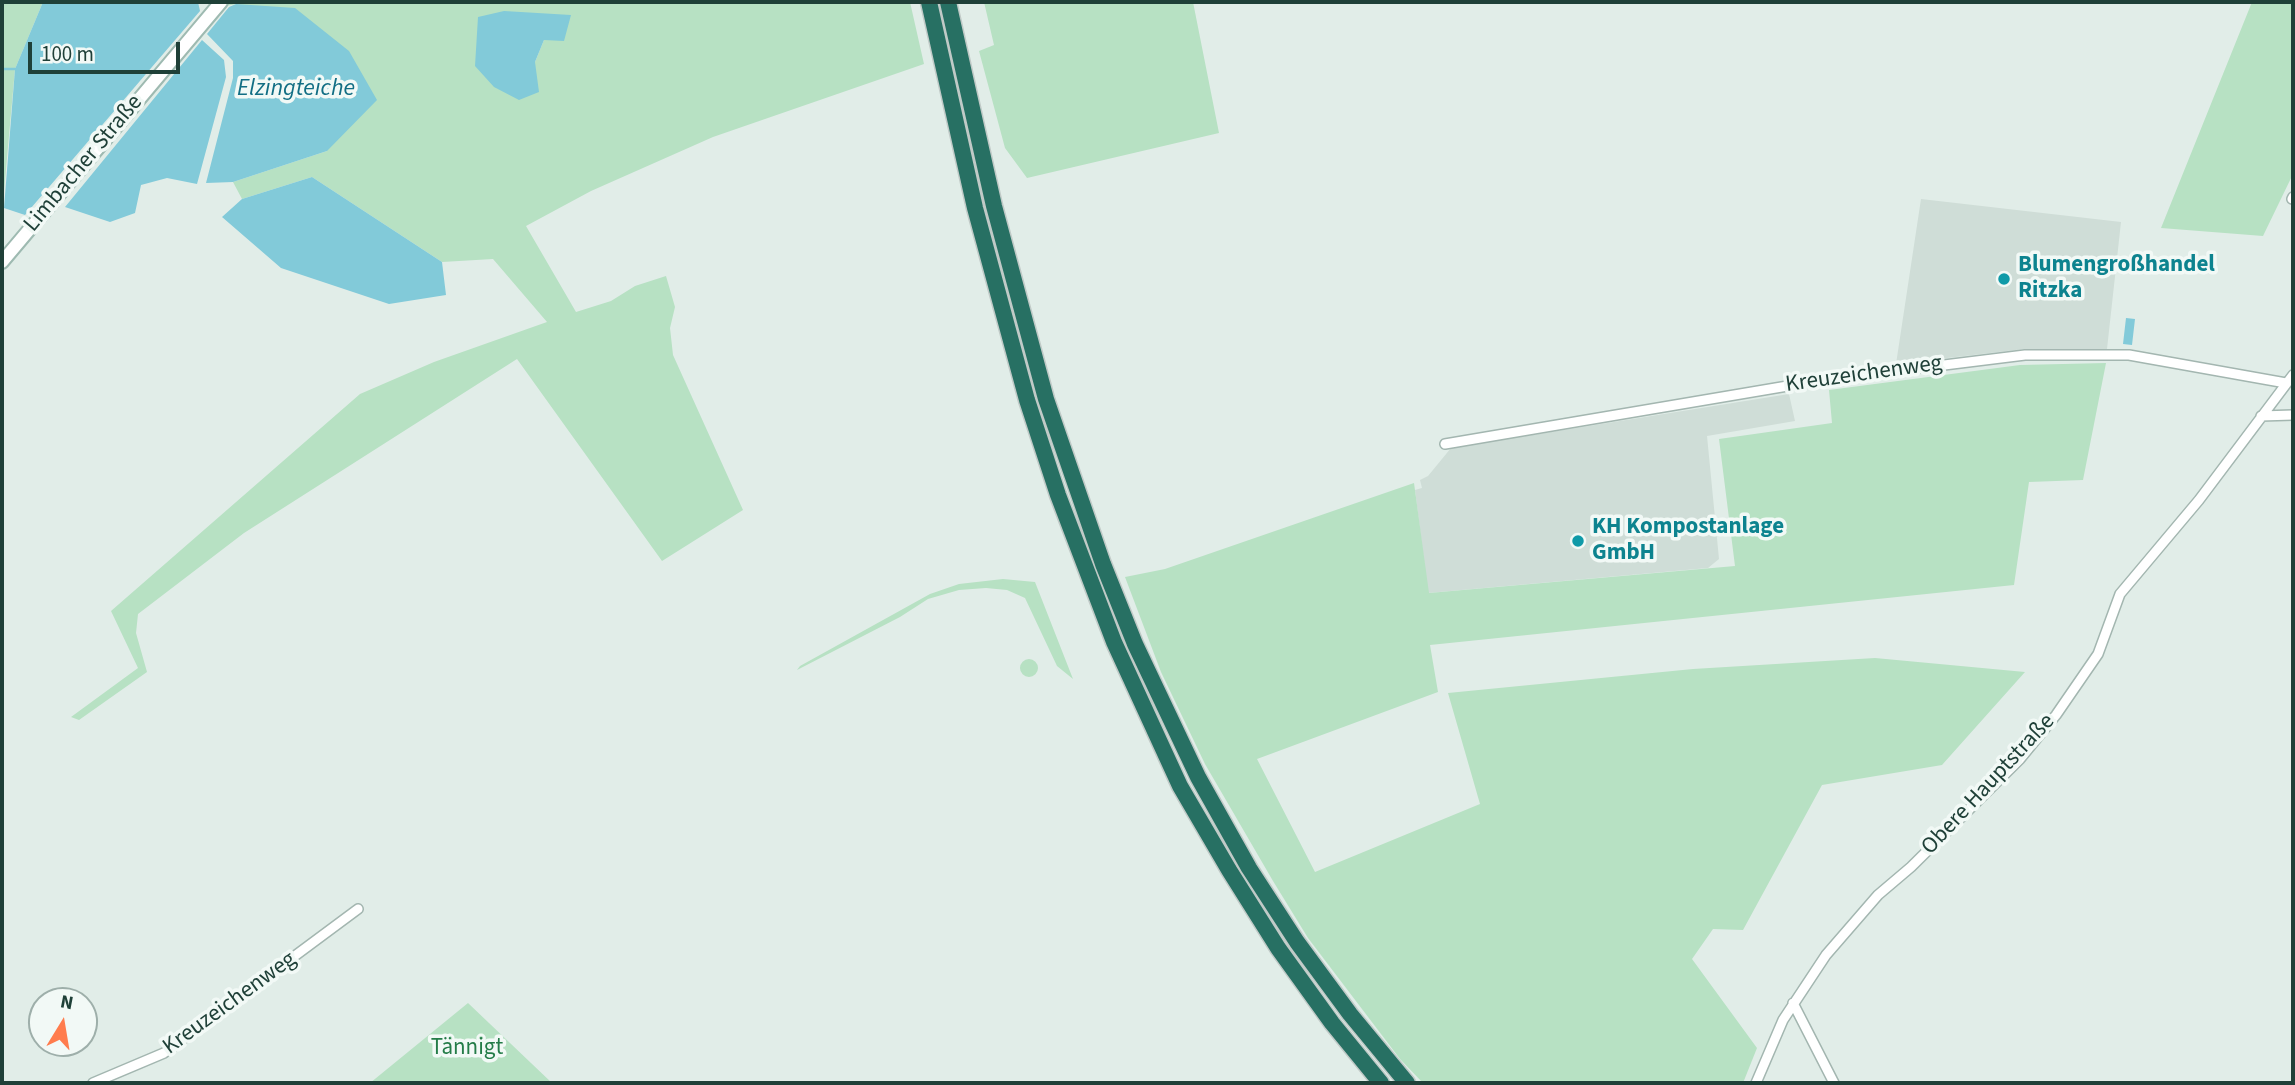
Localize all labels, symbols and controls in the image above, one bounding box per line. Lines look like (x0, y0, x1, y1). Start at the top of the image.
scale bar (32, 28, 184, 72)
text: 100 m (41, 39, 94, 69)
water label: Elzingteiche (237, 76, 355, 104)
street label: Limbacher Straße (19, 90, 149, 238)
place label: Blumengroßhandel Ritzka (2018, 252, 2215, 306)
marker: Blumengroßhandel Ritzka (1996, 271, 2012, 287)
street label: Kreuzeichenweg (1784, 350, 1944, 400)
place label: KH Kompostanlage GmbH (1592, 514, 1784, 568)
marker: KH Kompostanlage GmbH (1570, 533, 1586, 549)
street label: Obere Hauptstraße (1917, 709, 2061, 861)
street label: Kreuzeichenweg (158, 946, 302, 1062)
north arrow (28, 987, 98, 1057)
text: N (58, 988, 75, 1017)
park label: Tännigt (431, 1035, 503, 1063)

